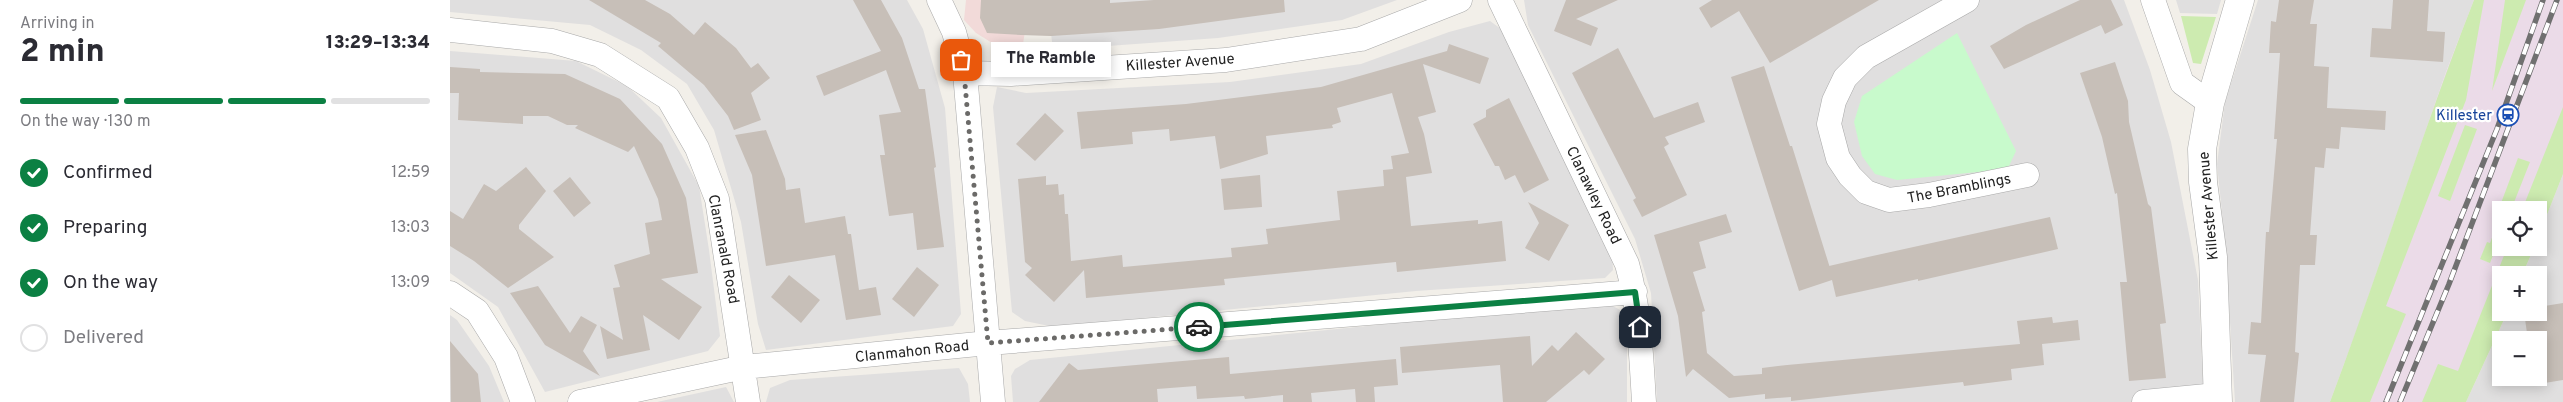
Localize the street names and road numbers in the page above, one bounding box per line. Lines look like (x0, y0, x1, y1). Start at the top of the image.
street label: Killester Avenue (1125, 50, 1235, 77)
street label: Clanawley Road (1561, 144, 1625, 248)
street label: Killester Avenue (2195, 151, 2224, 261)
street label: The Bramblings (1906, 170, 2013, 209)
street label: Clanranald Road (703, 193, 742, 306)
street label: Clanmahon Road (854, 337, 970, 368)

